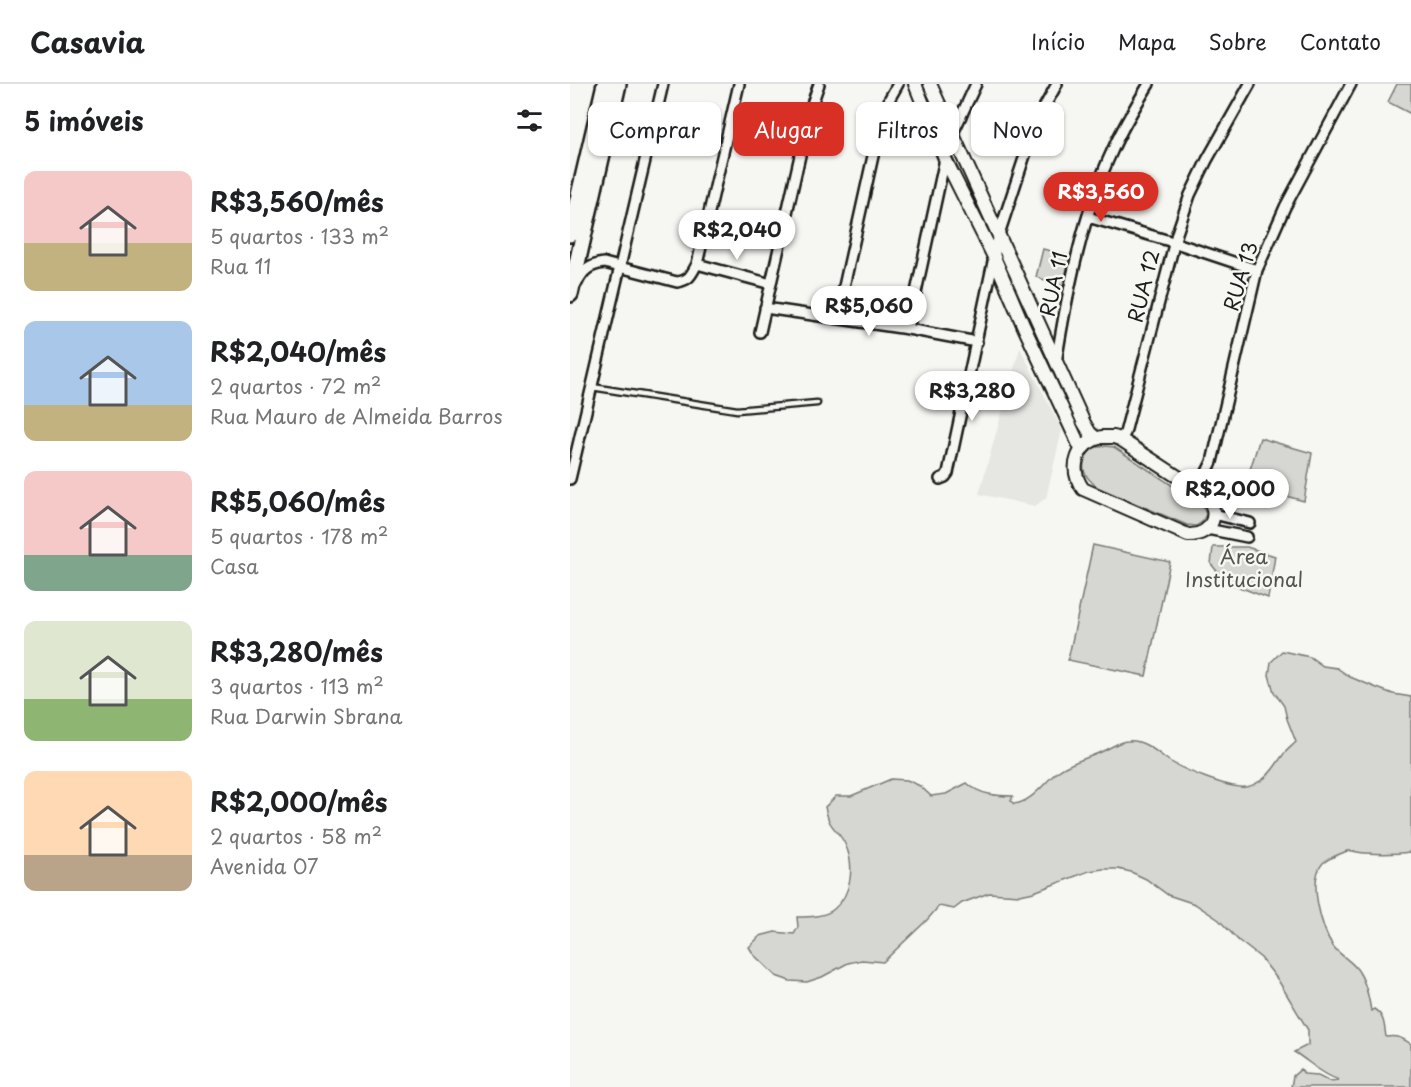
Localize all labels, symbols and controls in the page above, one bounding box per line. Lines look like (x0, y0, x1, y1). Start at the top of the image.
text: Casavia (30, 20, 145, 63)
text: Início (1031, 25, 1085, 57)
text: Mapa (1118, 25, 1176, 57)
text: Sobre (1209, 25, 1267, 57)
text: Contato (1300, 25, 1381, 57)
text: 5 imóveis (24, 101, 144, 140)
chip: Comprar (588, 102, 721, 156)
chip: Alugar (733, 102, 844, 156)
chip: Filtros (856, 102, 959, 156)
chip: Novo (971, 102, 1064, 156)
icon: filters (513, 104, 546, 137)
pin: R$3,560 (1046, 172, 1156, 223)
text: R$3,560 (1057, 176, 1145, 206)
text: R$3,560/mês (210, 182, 384, 221)
icon: home (72, 195, 144, 267)
pin: R$2,040 (682, 210, 792, 261)
text: R$2,040 (692, 214, 782, 244)
text: 5 quartos · 133 m² (210, 221, 389, 251)
street label: RUA 13 (1215, 238, 1265, 314)
street label: RUA 12 (1119, 246, 1167, 326)
street label: RUA 11 (1031, 249, 1075, 319)
text: Rua 11 (210, 251, 271, 281)
pin: R$5,060 (814, 286, 924, 337)
text: R$5,060 (825, 290, 913, 320)
text: R$2,040/mês (210, 332, 386, 371)
icon: home (72, 345, 144, 417)
text: 2 quartos · 72 m² (210, 371, 381, 401)
pin: R$3,280 (917, 371, 1027, 422)
text: R$3,280 (929, 375, 1015, 405)
text: Rua Mauro de Almeida Barros (210, 401, 503, 431)
pin: R$2,000 (1175, 469, 1285, 520)
text: R$2,000 (1185, 473, 1275, 503)
text: R$5,060/mês (210, 482, 385, 521)
icon: home (72, 495, 144, 567)
text: 5 quartos · 178 m² (210, 521, 388, 551)
park label: Área Institucional (1185, 541, 1303, 594)
text: Casa (210, 551, 259, 581)
text: R$3,280/mês (210, 632, 383, 671)
icon: home (72, 645, 144, 717)
text: 3 quartos · 113 m² (210, 671, 384, 701)
text: Rua Darwin Sbrana (210, 701, 402, 731)
text: R$2,000/mês (210, 782, 388, 821)
icon: home (72, 795, 144, 867)
text: 2 quartos · 58 m² (210, 821, 382, 851)
text: Avenida 07 (210, 851, 318, 881)

